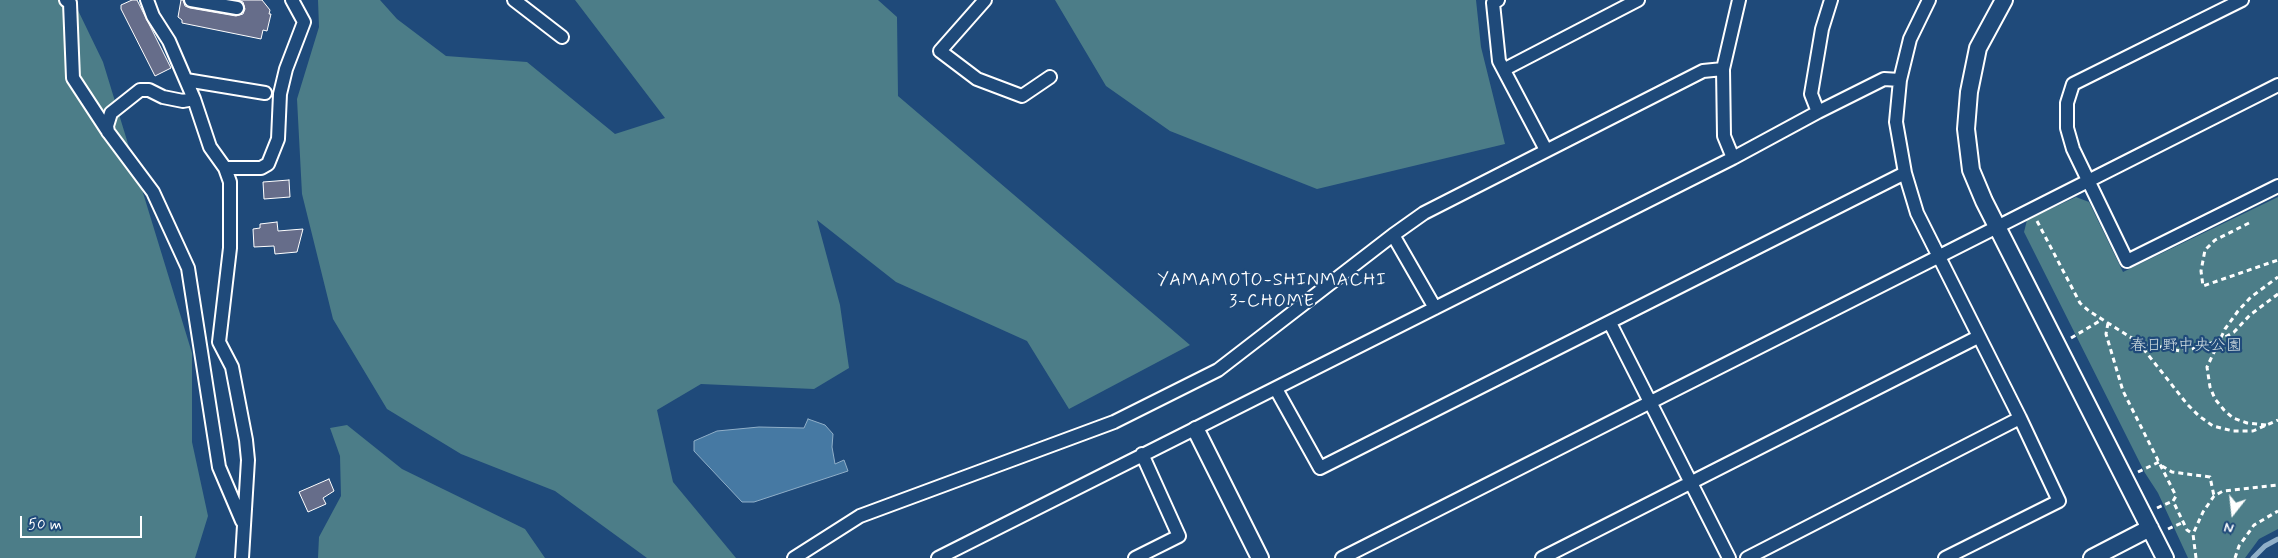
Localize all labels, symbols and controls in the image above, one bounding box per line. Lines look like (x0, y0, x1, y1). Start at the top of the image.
district label: YAMAMOTO-SHINMACHI 3-CHOME (1160, 270, 1384, 312)
park label: 春日野中央公園 (2130, 337, 2242, 357)
north arrow (2208, 488, 2258, 538)
scale bar (22, 506, 145, 538)
text: 50 m (28, 515, 62, 535)
text: N (2222, 517, 2236, 537)

